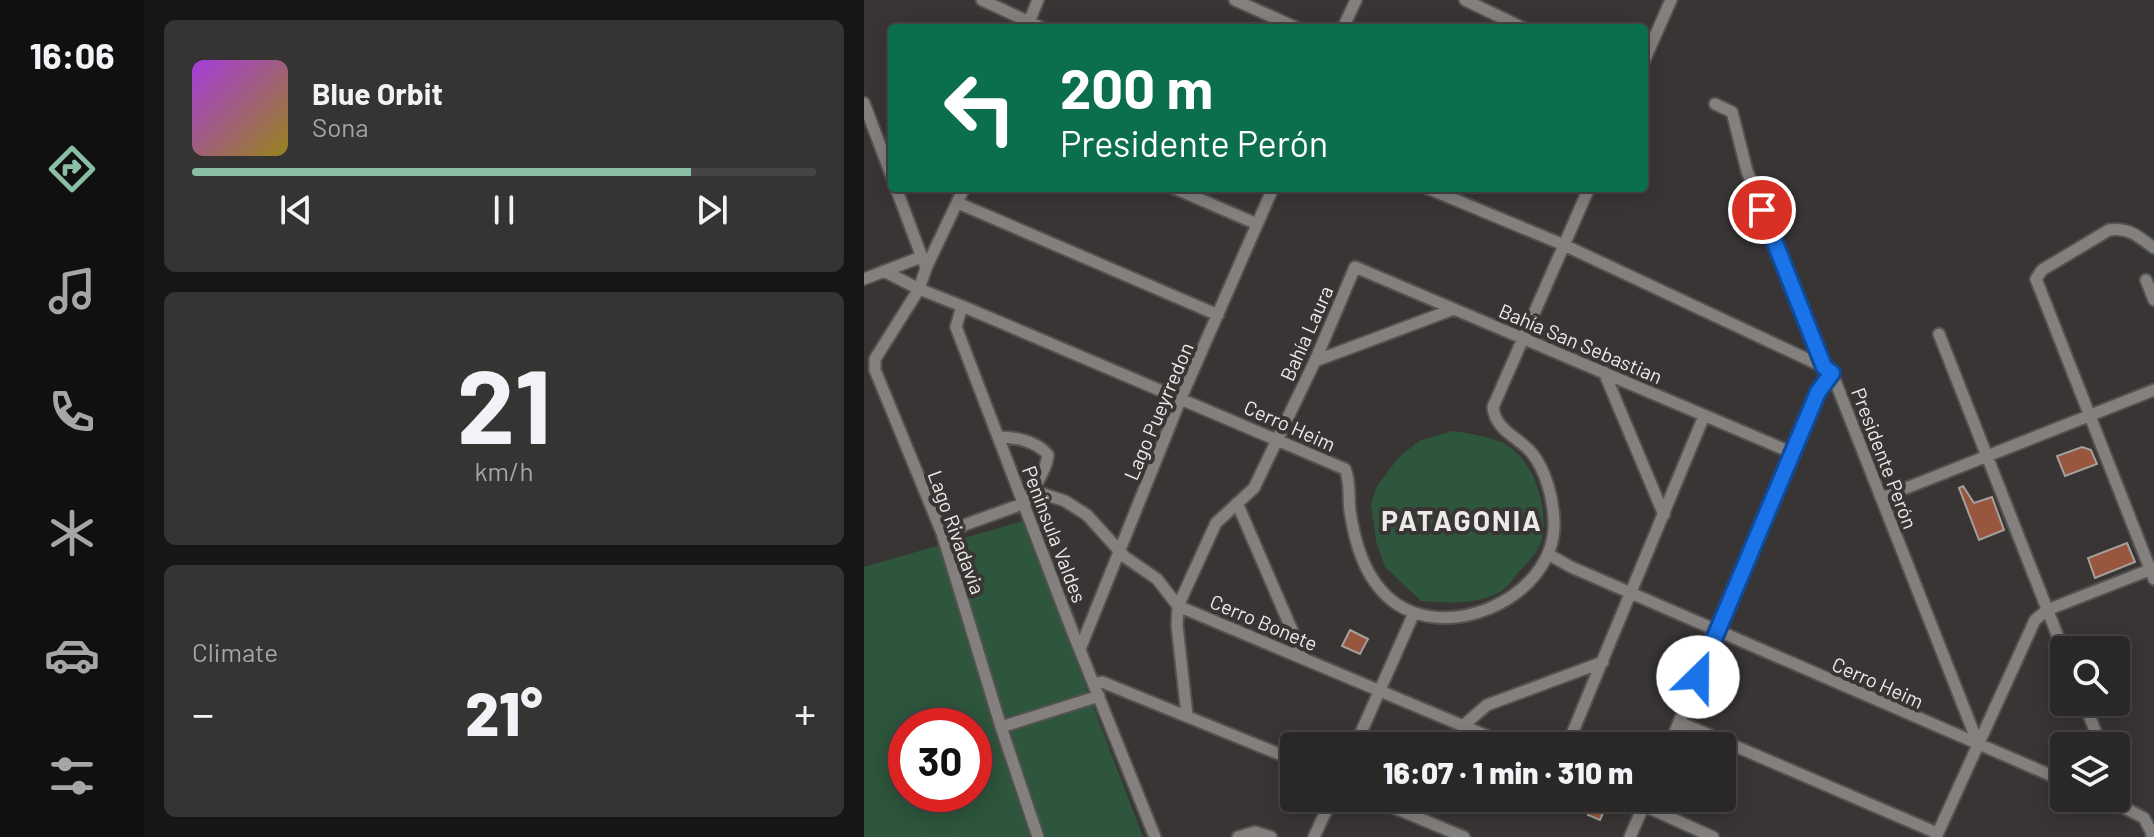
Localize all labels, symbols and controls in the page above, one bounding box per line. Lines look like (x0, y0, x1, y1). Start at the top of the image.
text: 16:06 (29, 33, 115, 76)
text: 200 m (1060, 53, 1213, 120)
icon: left (928, 56, 1032, 160)
text: Blue Orbit (312, 75, 443, 111)
text: Sona (312, 111, 369, 142)
text: Presidente Perón (1060, 121, 1328, 164)
icon: directions (44, 141, 100, 197)
pin (1728, 176, 1796, 244)
icon: previous (274, 188, 318, 232)
icon: pause (482, 188, 526, 232)
icon: next (690, 188, 734, 232)
icon: arrive (1740, 188, 1784, 232)
icon: music (44, 263, 100, 319)
street label: Bahía Laura (1274, 282, 1338, 384)
street label: Bahía San Sebastian (1496, 298, 1666, 388)
street label: Lago Pueyrredon (1118, 339, 1198, 483)
text: 21 (457, 340, 551, 465)
icon: phone (44, 384, 100, 440)
street label: Presidente Perón (1847, 384, 1923, 532)
street label: Cerro Heim (1241, 394, 1339, 456)
text: km/h (475, 455, 533, 486)
street label: Peninsula Valdes (1018, 462, 1092, 606)
street label: Lago Rivadavia (924, 467, 990, 597)
district label: PATAGONIA (1381, 503, 1543, 537)
icon: climate (44, 505, 100, 561)
street label: Cerro Bonete (1207, 589, 1321, 655)
icon: car (44, 627, 100, 683)
position arrow (1656, 635, 1740, 719)
text: Climate (192, 636, 278, 667)
map controls (2050, 636, 2130, 812)
button: search (2050, 636, 2130, 716)
street label: Cerro Heim (1829, 651, 1927, 713)
text: 21° (465, 676, 543, 748)
text: − (192, 686, 214, 739)
text: + (794, 686, 816, 739)
speed limit sign: 30 (888, 708, 992, 812)
button: layers (2050, 732, 2130, 812)
icon: filters (44, 748, 100, 804)
text: 16:07 · 1 min · 310 m (1383, 754, 1633, 790)

